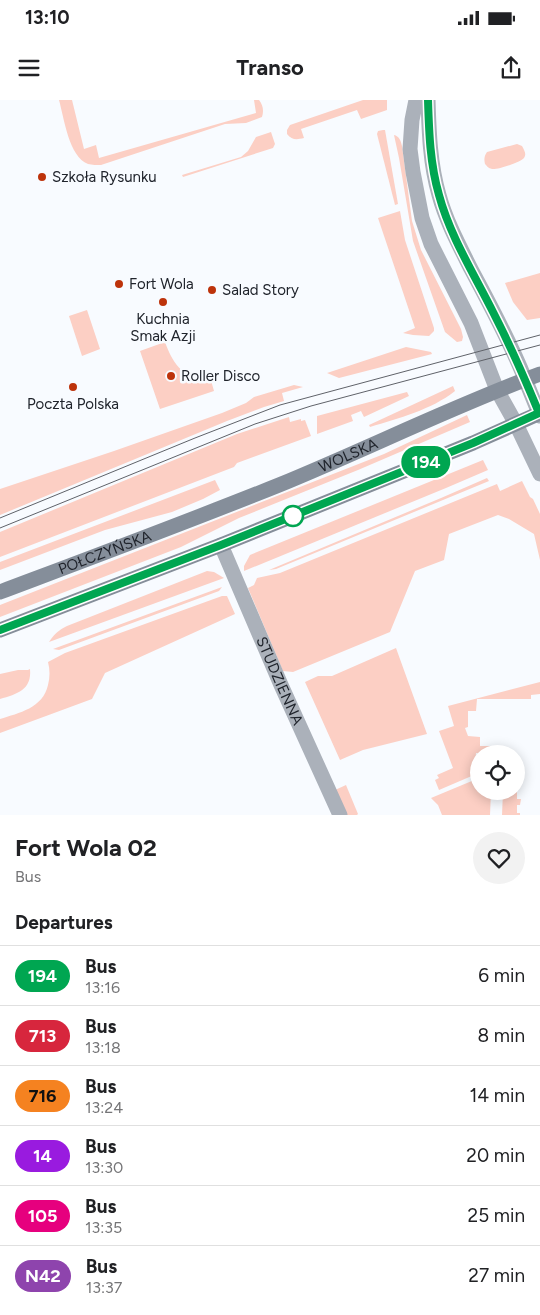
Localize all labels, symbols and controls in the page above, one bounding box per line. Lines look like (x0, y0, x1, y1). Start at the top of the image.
text: 13:10 (25, 6, 70, 29)
icon: menu (15, 54, 43, 82)
text: Transo (236, 54, 304, 81)
icon: share (497, 54, 525, 82)
place label: Szkoła Rysunku (52, 168, 157, 186)
marker: Szkoła Rysunku (36, 171, 48, 183)
place label: Fort Wola (129, 275, 194, 293)
marker: Fort Wola (113, 278, 125, 290)
place label: Salad Story (222, 281, 299, 299)
marker: Salad Story (206, 284, 218, 296)
marker: Kuchnia Smak Azji (157, 296, 169, 308)
place label: Kuchnia Smak Azji (130, 310, 196, 345)
place label: Roller Disco (181, 367, 261, 385)
marker: Roller Disco (165, 370, 177, 382)
marker: Poczta Polska (67, 381, 79, 393)
place label: Poczta Polska (27, 395, 119, 413)
street label: WOLSKA (316, 435, 380, 476)
line badge: 194 (397, 446, 455, 478)
text: 194 (411, 451, 441, 473)
unlabelled marker (282, 505, 304, 527)
street label: POŁCZYŃSKA (56, 527, 154, 578)
street label: STUDZIENNA (252, 634, 307, 728)
map controls (470, 745, 525, 800)
button: locate (470, 745, 525, 800)
button: heart (473, 832, 525, 884)
text: Fort Wola 02 (15, 833, 157, 862)
text: Bus (15, 867, 41, 886)
text: Departures (15, 911, 113, 934)
text: Bus (85, 955, 116, 978)
text: 6 min (478, 964, 525, 987)
text: 194 (28, 965, 57, 987)
text: 13:16 (85, 978, 120, 997)
text: Bus (85, 1015, 116, 1038)
text: 8 min (477, 1024, 525, 1047)
text: 713 (29, 1025, 56, 1047)
text: 13:18 (85, 1038, 121, 1057)
text: Bus (85, 1075, 116, 1098)
text: 14 min (469, 1084, 525, 1107)
text: 716 (28, 1085, 57, 1107)
text: 13:24 (85, 1098, 123, 1117)
text: Bus (85, 1135, 116, 1158)
text: 20 min (466, 1144, 525, 1167)
text: 14 (33, 1145, 52, 1167)
text: 13:30 (85, 1158, 123, 1177)
text: Bus (85, 1195, 116, 1218)
text: 25 min (468, 1204, 525, 1227)
text: 105 (28, 1205, 57, 1227)
text: 13:35 (85, 1218, 122, 1237)
text: Bus (86, 1255, 117, 1278)
text: 27 min (468, 1264, 525, 1287)
text: N42 (25, 1265, 61, 1287)
text: 13:37 (86, 1278, 122, 1297)

